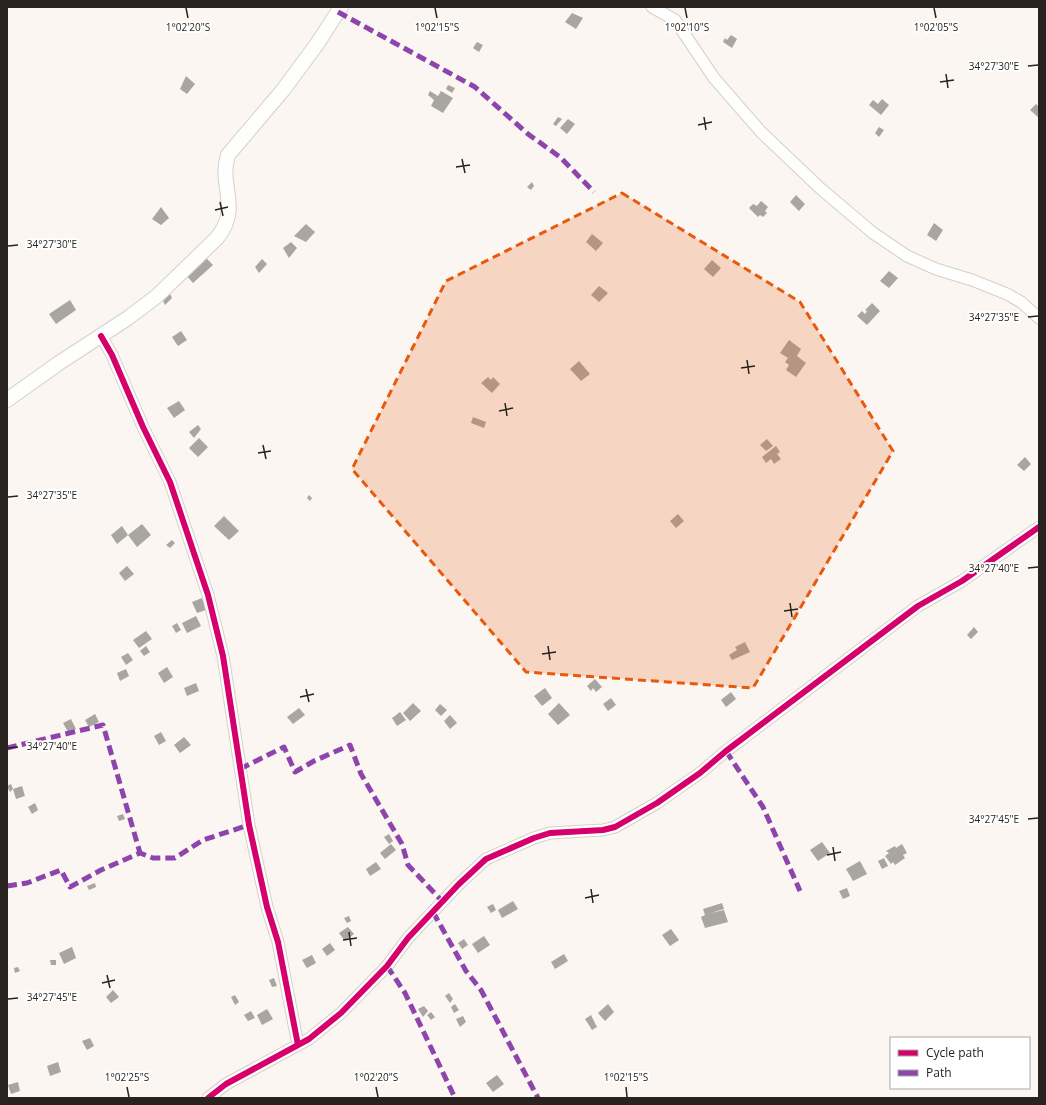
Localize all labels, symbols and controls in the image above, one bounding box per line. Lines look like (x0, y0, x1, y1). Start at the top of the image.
text: 1°02'20"S (166, 20, 210, 34)
text: 1°02'15"S (415, 20, 459, 34)
text: 1°02'10"S (665, 20, 709, 34)
text: 1°02'05"S (914, 20, 958, 34)
text: 34°27'30"E (969, 59, 1019, 73)
text: 34°27'30"E (27, 237, 77, 251)
text: 34°27'35"E (969, 310, 1019, 324)
text: 34°27'35"E (27, 488, 77, 502)
text: 34°27'40"E (969, 561, 1019, 575)
text: 34°27'40"E (27, 739, 77, 753)
text: 34°27'45"E (969, 812, 1019, 826)
text: 34°27'45"E (27, 990, 77, 1004)
legend (890, 1037, 1030, 1089)
text: Cycle path (926, 1044, 984, 1061)
text: Path (926, 1064, 952, 1081)
text: 1°02'25"S (105, 1070, 149, 1084)
text: 1°02'20"S (354, 1070, 398, 1084)
text: 1°02'15"S (604, 1070, 648, 1084)

